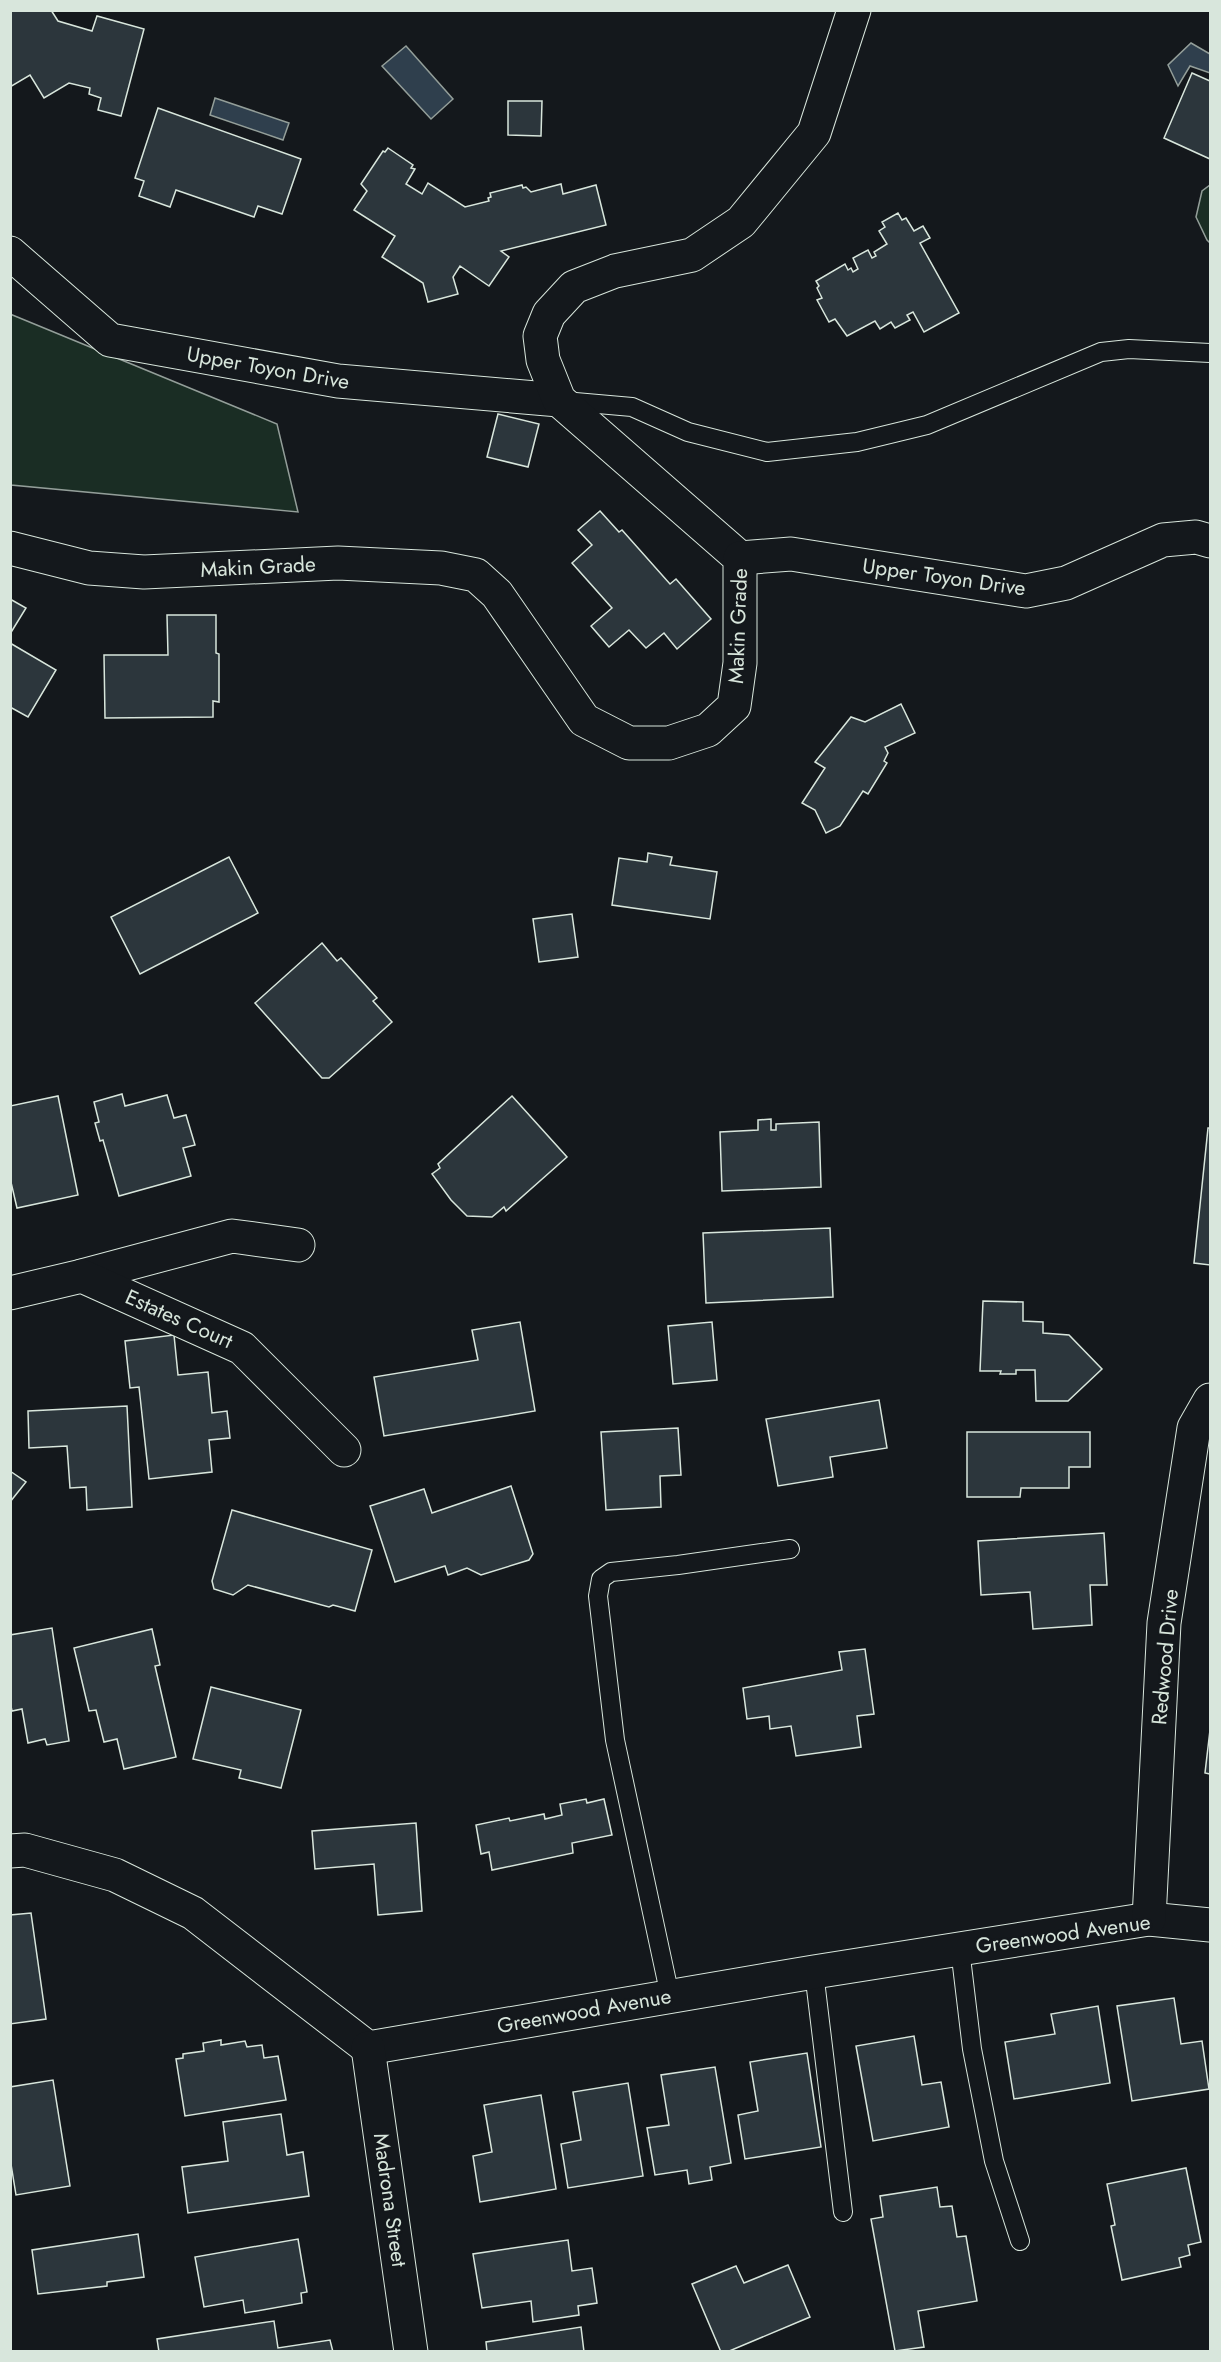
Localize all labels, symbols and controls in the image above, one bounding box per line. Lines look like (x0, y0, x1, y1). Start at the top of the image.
street label: Upper Toyon Drive (184, 339, 352, 397)
street label: Makin Grade (200, 549, 317, 585)
street label: Upper Toyon Drive (860, 551, 1028, 603)
street label: Makin Grade (721, 568, 755, 684)
street label: Estates Court (120, 1282, 238, 1356)
street label: Redwood Drive (1144, 1588, 1186, 1726)
street label: Greenwood Avenue (974, 1907, 1153, 1961)
street label: Greenwood Avenue (495, 1981, 674, 2041)
street label: Madrona Street (366, 2131, 414, 2269)

